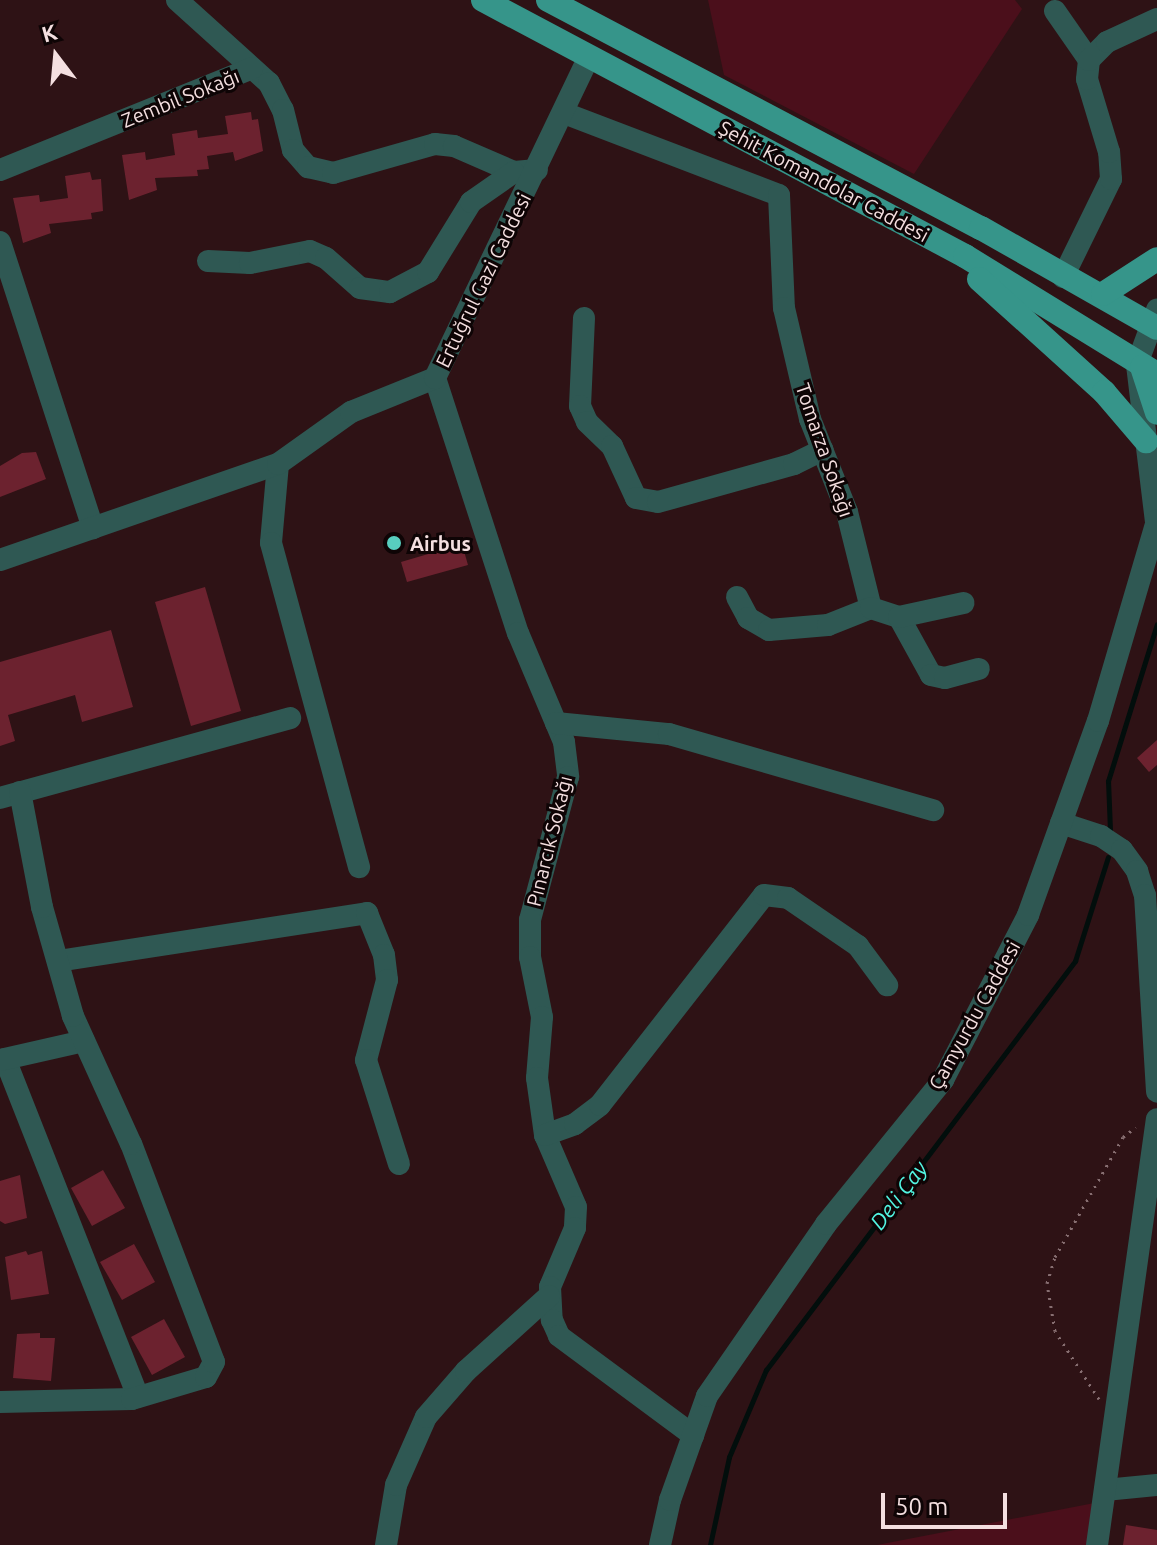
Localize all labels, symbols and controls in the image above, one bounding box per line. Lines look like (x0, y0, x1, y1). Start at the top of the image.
north arrow (16, 16, 96, 96)
text: K (39, 18, 60, 46)
street label: Zembil Sokağı (118, 63, 242, 133)
street label: Şehit Komandolar Caddesi (715, 115, 933, 247)
street label: Ertuğrul Gazi Caddesi (430, 189, 536, 371)
street label: Tomarza Sokağı (791, 380, 859, 520)
place label: Airbus (410, 531, 471, 555)
marker: Airbus (385, 534, 403, 552)
street label: Pınarcık Sokağı (521, 773, 577, 909)
street label: Çamyurdu Caddesi (923, 936, 1025, 1094)
water label: Deli Çay (864, 1156, 932, 1234)
scale bar (885, 1477, 1011, 1527)
text: 50 m (895, 1493, 948, 1520)

